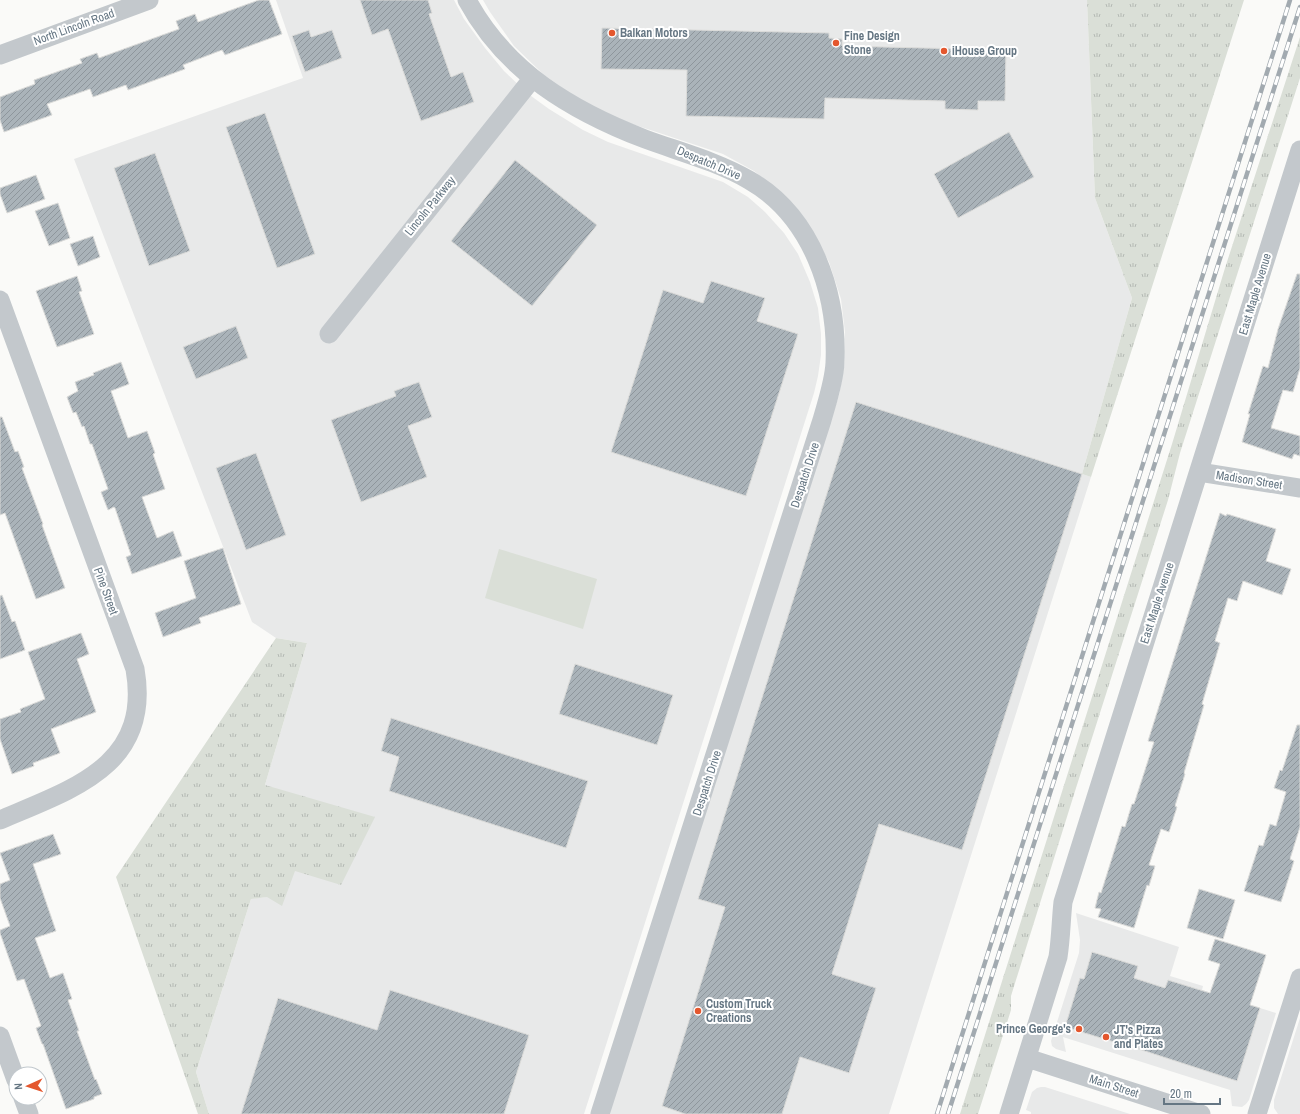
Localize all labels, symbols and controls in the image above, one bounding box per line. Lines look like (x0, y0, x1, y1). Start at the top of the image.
street label: North Lincoln Road (31, 5, 117, 49)
place label: Balkan Motors (620, 25, 688, 41)
marker: Balkan Motors (607, 28, 617, 38)
place label: Fine Design Stone (844, 28, 900, 58)
marker: Fine Design Stone (831, 38, 841, 48)
place label: iHouse Group (952, 43, 1017, 59)
marker: iHouse Group (939, 46, 949, 56)
street label: Despatch Drive (675, 142, 743, 184)
street label: Lincoln Parkway (401, 173, 459, 239)
street label: East Maple Avenue (1235, 251, 1275, 337)
street label: Despatch Drive (787, 440, 823, 510)
street label: Madison Street (1215, 467, 1283, 493)
street label: East Maple Avenue (1136, 560, 1178, 646)
street label: Pine Street (90, 565, 122, 617)
street label: Despatch Drive (689, 748, 725, 818)
place label: Custom Truck Creations (706, 996, 772, 1026)
marker: Custom Truck Creations (693, 1006, 703, 1016)
place label: Prince George's (996, 1021, 1072, 1037)
place label: JT's Pizza and Plates (1114, 1022, 1164, 1052)
marker: Prince George's (1074, 1024, 1084, 1034)
marker: JT's Pizza and Plates (1101, 1032, 1111, 1042)
north arrow (8, 1066, 48, 1106)
street label: Main Street (1087, 1071, 1141, 1102)
scale bar (1164, 1080, 1220, 1106)
text: N (11, 1083, 25, 1090)
text: 20 m (1170, 1086, 1192, 1102)

